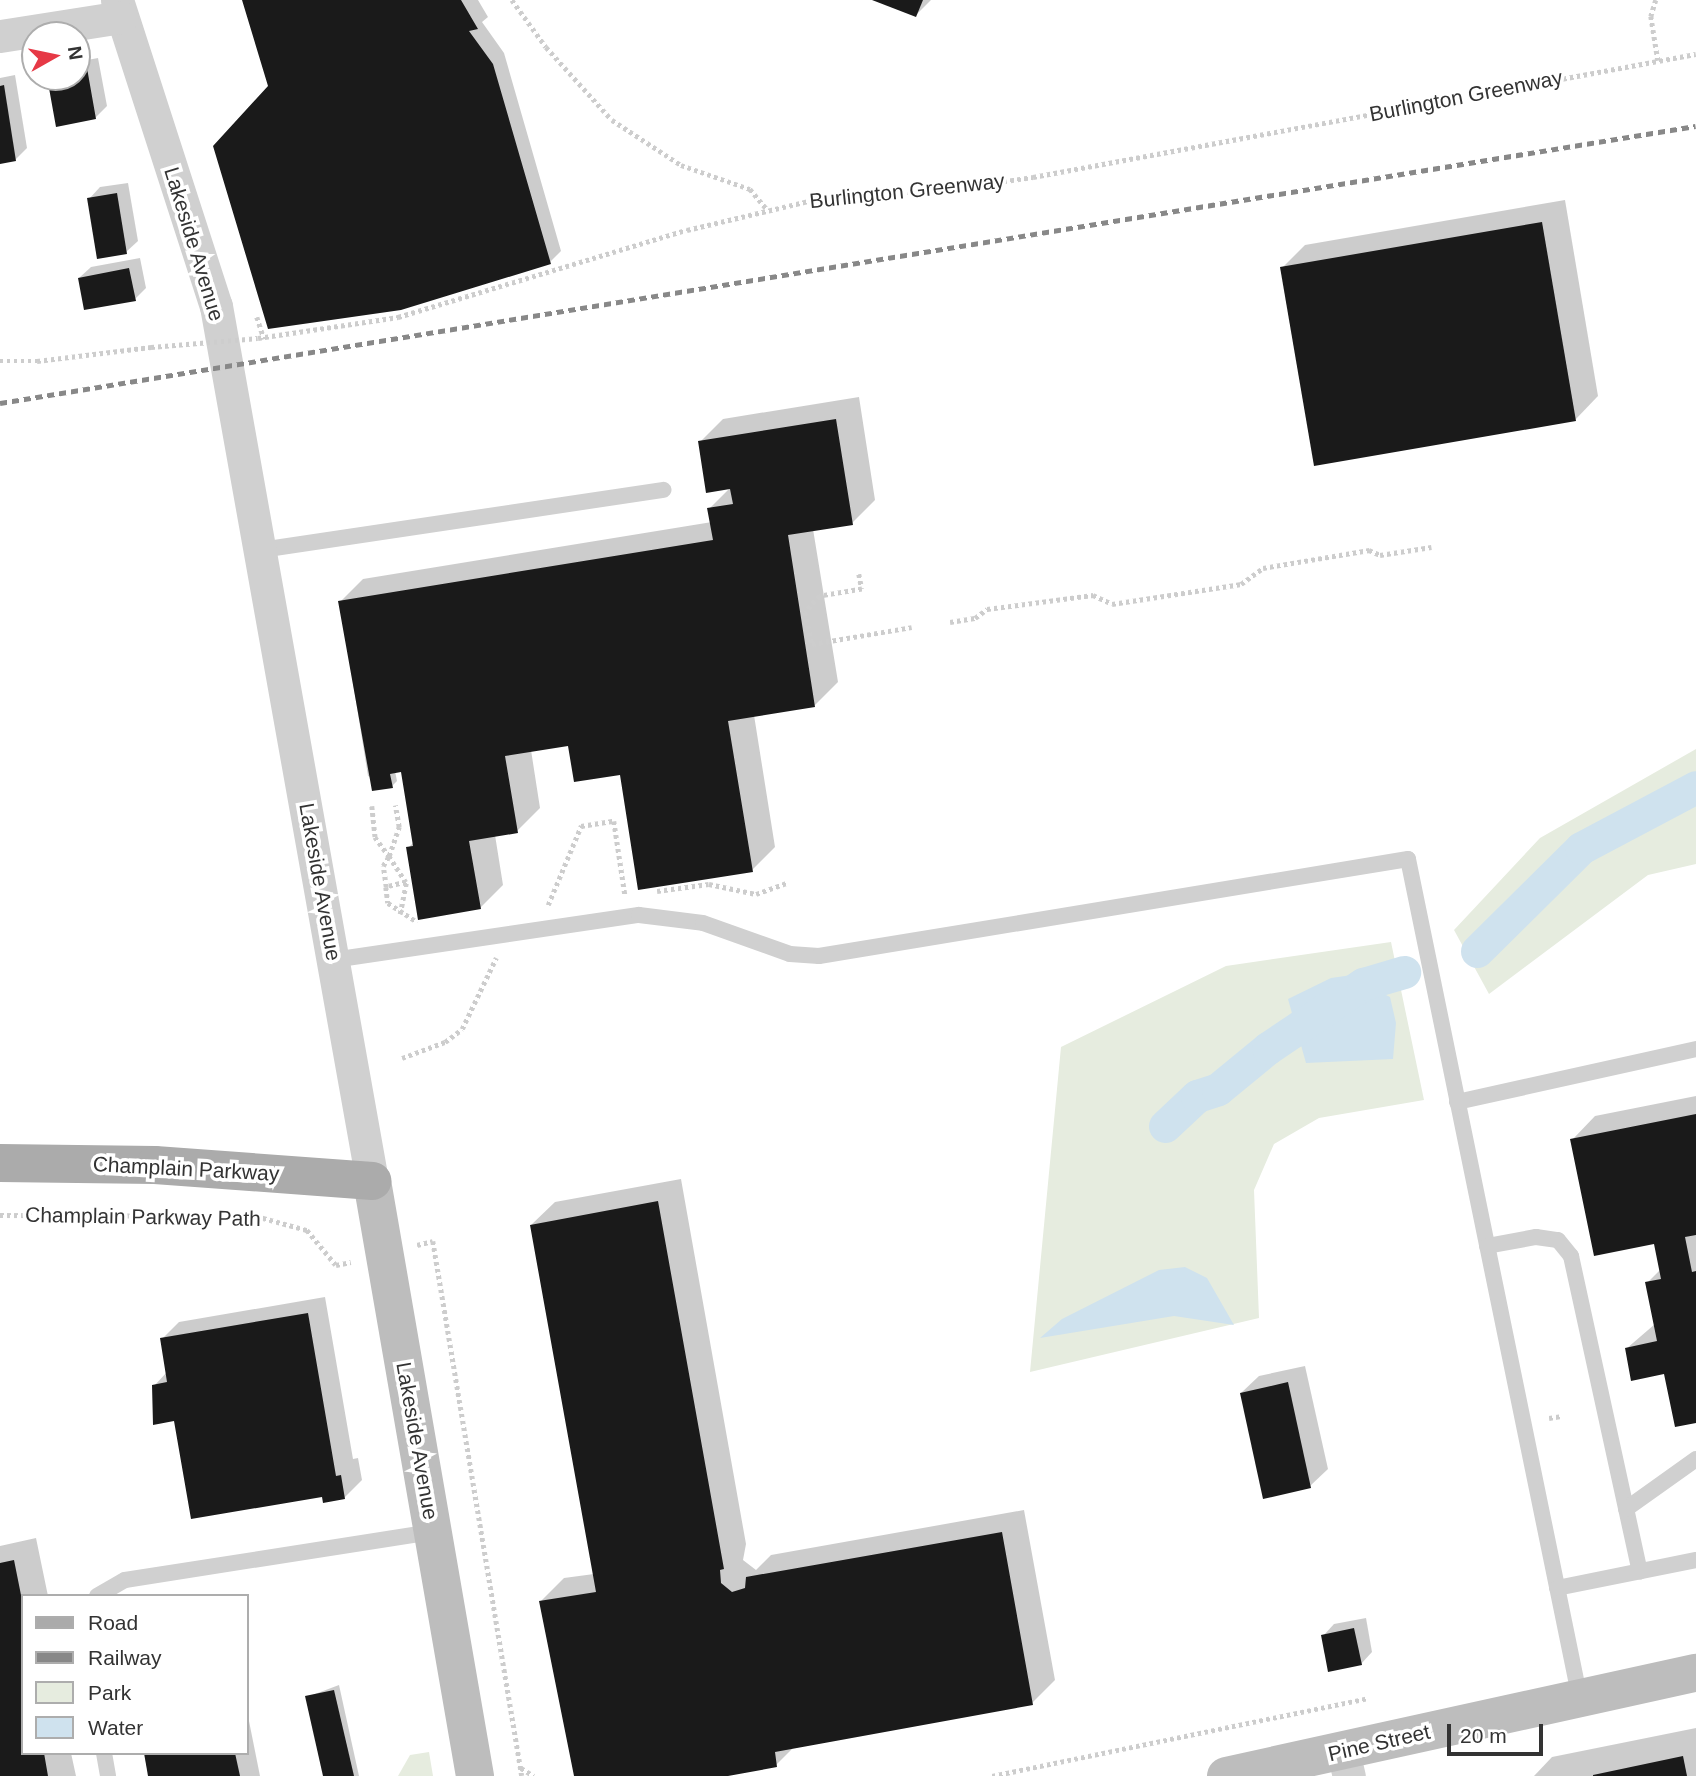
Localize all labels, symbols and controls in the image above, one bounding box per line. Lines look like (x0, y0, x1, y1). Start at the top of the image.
north arrow (21, 21, 91, 91)
text: N (64, 45, 87, 61)
street label: Burlington Greenway (1367, 65, 1565, 127)
street label: Lakeside Avenue (158, 163, 230, 325)
street label: Burlington Greenway (808, 168, 1006, 214)
street label: Lakeside Avenue (294, 801, 346, 963)
street label: Champlain Parkway (92, 1152, 280, 1186)
street label: Champlain Parkway Path (25, 1202, 261, 1232)
street label: Lakeside Avenue (391, 1360, 443, 1522)
legend (21, 1594, 248, 1755)
text: Road (88, 1611, 138, 1634)
text: Railway (88, 1646, 162, 1669)
text: Park (88, 1681, 131, 1704)
scale bar (1451, 1710, 1547, 1754)
text: Water (88, 1716, 143, 1739)
street label: Pine Street (1326, 1719, 1432, 1767)
text: 20 m (1460, 1724, 1507, 1747)

